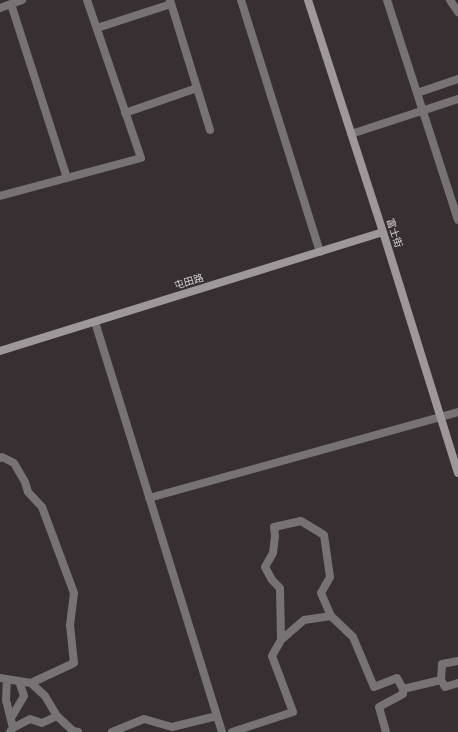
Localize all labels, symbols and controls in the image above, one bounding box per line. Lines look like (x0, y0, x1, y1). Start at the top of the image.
street label: 富士街 (384, 217, 404, 249)
street label: 屯田路 (173, 272, 205, 292)

